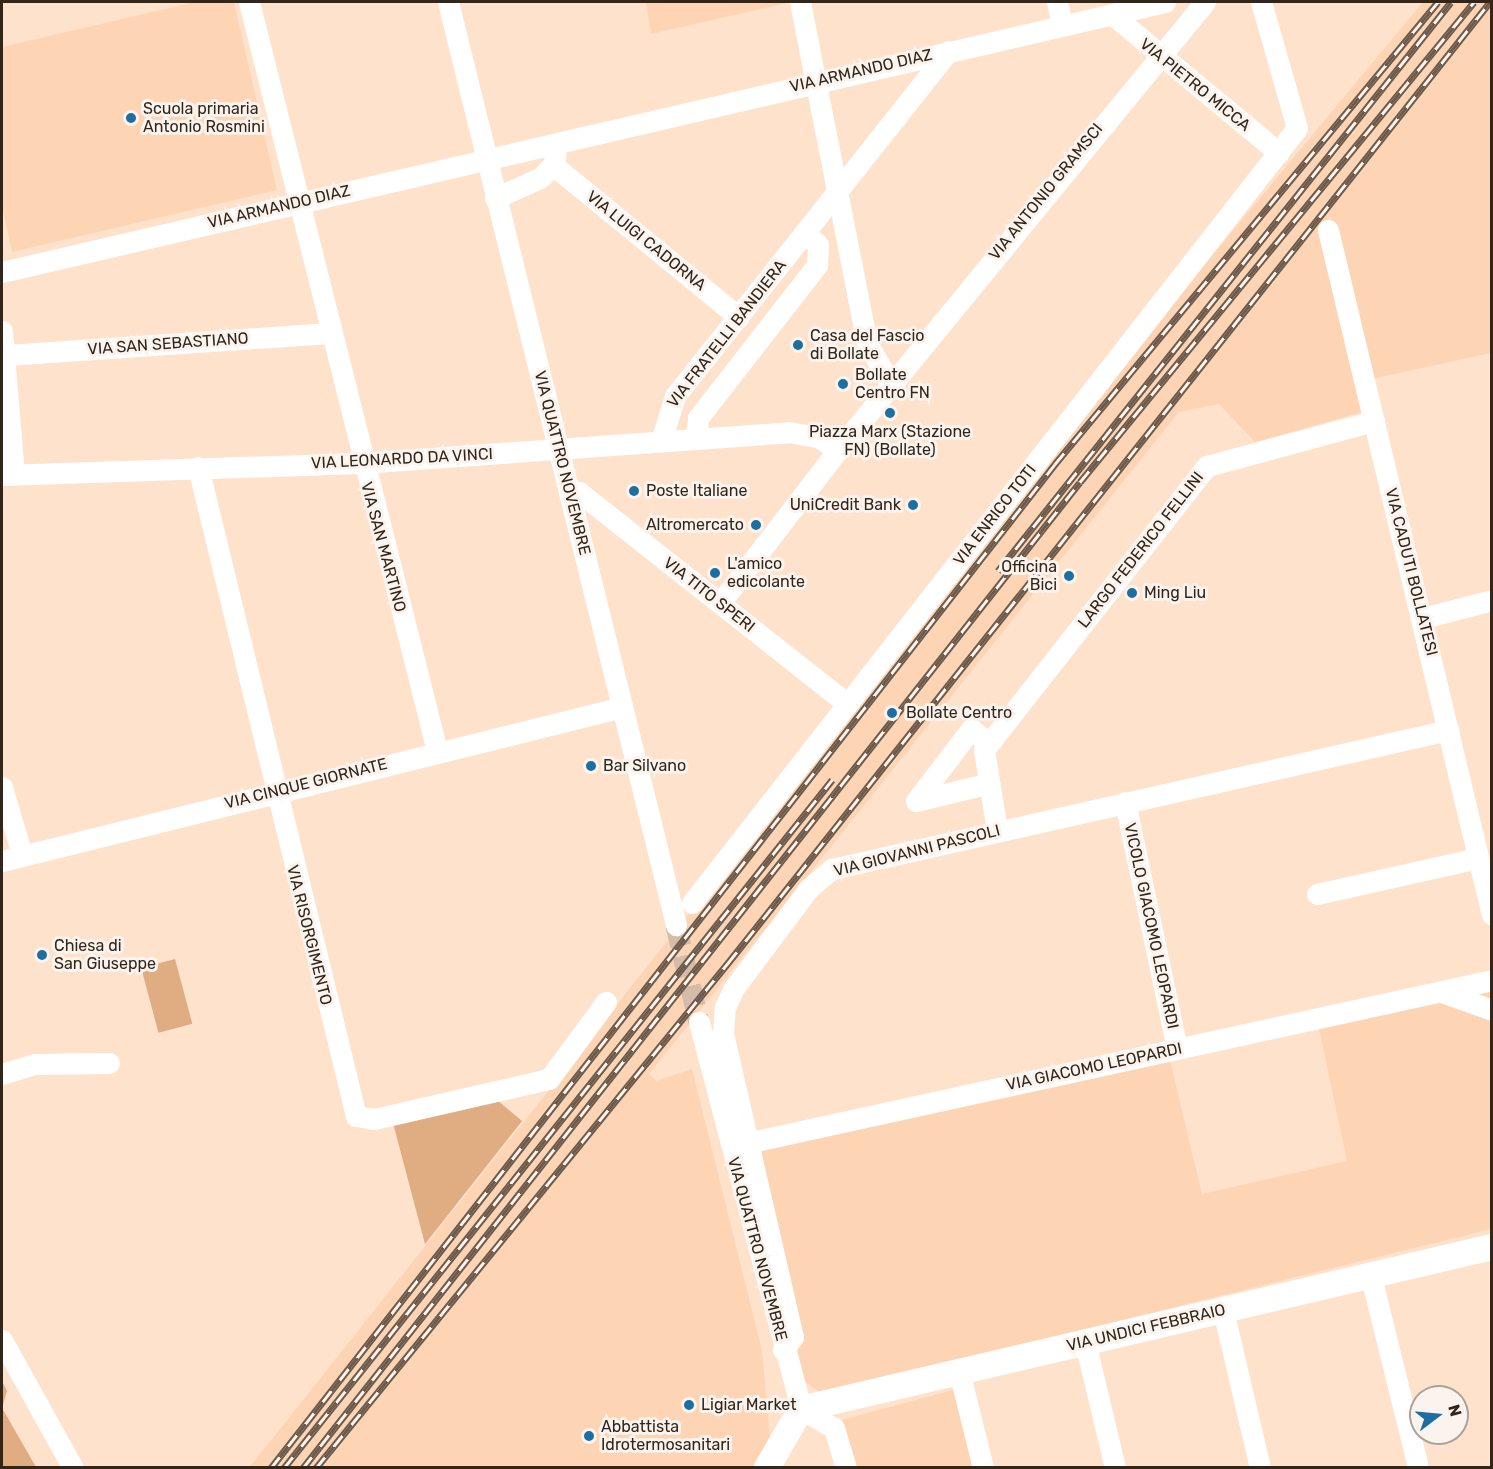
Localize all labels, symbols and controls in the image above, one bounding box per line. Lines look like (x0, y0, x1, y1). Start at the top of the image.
street label: VIA PIETRO MICCA (1136, 34, 1254, 136)
street label: VIA ARMANDO DIAZ (787, 45, 935, 97)
place label: Scuola primaria Antonio Rosmini (143, 99, 265, 137)
marker: Scuola primaria Antonio Rosmini (124, 111, 138, 125)
street label: VIA ANTONIO GRAMSCI (985, 119, 1107, 265)
street label: VIA ARMANDO DIAZ (205, 181, 353, 233)
street label: VIA LUIGI CADORNA (582, 187, 710, 295)
street label: VIA FRATELLI BANDIERA (663, 256, 791, 412)
place label: Casa del Fascio di Bollate (810, 326, 924, 364)
street label: VIA SAN SEBASTIANO (87, 329, 249, 359)
marker: Casa del Fascio di Bollate (791, 338, 805, 352)
place label: Bollate Centro FN (855, 365, 930, 403)
street label: VIA QUATTRO NOVEMBRE (530, 369, 594, 557)
marker: Bollate Centro FN (836, 377, 850, 391)
marker: Piazza Marx (Stazione FN) (Bollate) (883, 406, 897, 420)
place label: Piazza Marx (Stazione FN) (Bollate) (809, 422, 971, 460)
street label: VIA LEONARDO DA VINCI (310, 445, 494, 473)
street label: VIA ENRICO TOTI (949, 460, 1041, 570)
street label: LARGO FEDERICO FELLINI (1074, 468, 1208, 632)
street label: VIA SAN MARTINO (356, 480, 410, 614)
place label: Poste Italiane (646, 481, 747, 501)
marker: Poste Italiane (627, 484, 641, 498)
street label: VIA CADUTI BOLLATESI (1381, 486, 1441, 658)
place label: UniCredit Bank (790, 495, 901, 515)
marker: UniCredit Bank (906, 498, 920, 512)
place label: Altromercato (646, 515, 744, 535)
marker: Altromercato (749, 518, 763, 532)
street label: VIA TITO SPERI (659, 553, 759, 637)
place label: L'amico edicolante (727, 554, 805, 592)
place label: Officina Bici (1001, 557, 1057, 595)
marker: L'amico edicolante (708, 566, 722, 580)
marker: Officina Bici (1062, 569, 1076, 583)
place label: Ming Liu (1144, 583, 1206, 603)
marker: Ming Liu (1125, 586, 1139, 600)
place label: Bollate Centro (906, 703, 1012, 723)
marker: Bollate Centro (883, 704, 901, 722)
street label: VIA CINQUE GIORNATE (222, 754, 390, 814)
place label: Bar Silvano (603, 756, 686, 776)
marker: Bar Silvano (584, 759, 598, 773)
street label: VIA GIOVANNI PASCOLI (832, 821, 1002, 881)
street label: VICOLO GIACOMO LEOPARDI (1120, 821, 1182, 1031)
street label: VIA RISORGIMENTO (282, 863, 336, 1007)
place label: Chiesa di San Giuseppe (54, 936, 156, 974)
marker: Chiesa di San Giuseppe (35, 948, 49, 962)
street label: VIA GIACOMO LEOPARDI (1004, 1039, 1184, 1095)
street label: VIA QUATTRO NOVEMBRE (723, 1155, 791, 1343)
street label: VIA UNDICI FEBBRAIO (1064, 1300, 1228, 1356)
north arrow (1409, 1385, 1469, 1445)
place label: Ligiar Market (701, 1395, 797, 1415)
marker: Ligiar Market (682, 1398, 696, 1412)
text: N (1444, 1402, 1466, 1419)
place label: Abbattista Idrotermosanitari (601, 1417, 730, 1455)
marker: Abbattista Idrotermosanitari (582, 1429, 596, 1443)

